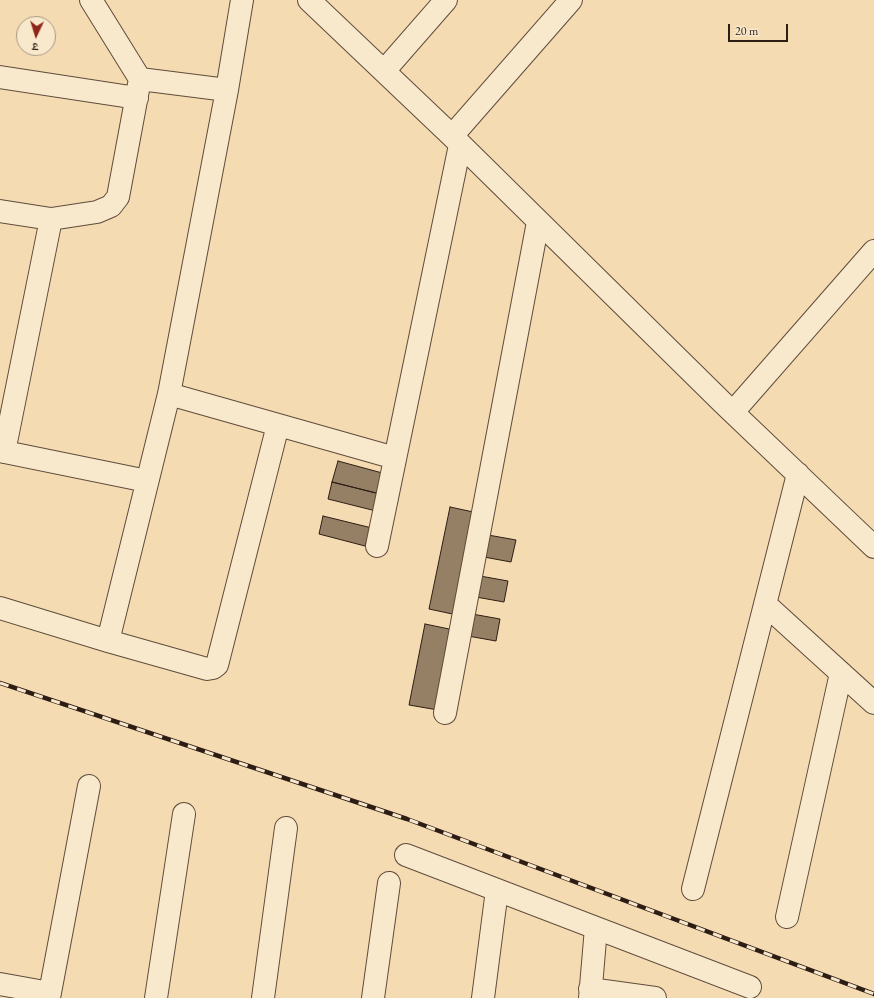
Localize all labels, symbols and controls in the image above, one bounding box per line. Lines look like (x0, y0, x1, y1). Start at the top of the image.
north arrow (16, 16, 56, 56)
scale bar (730, 16, 790, 42)
text: 20 m (735, 23, 758, 39)
text: उ (32, 40, 39, 54)

